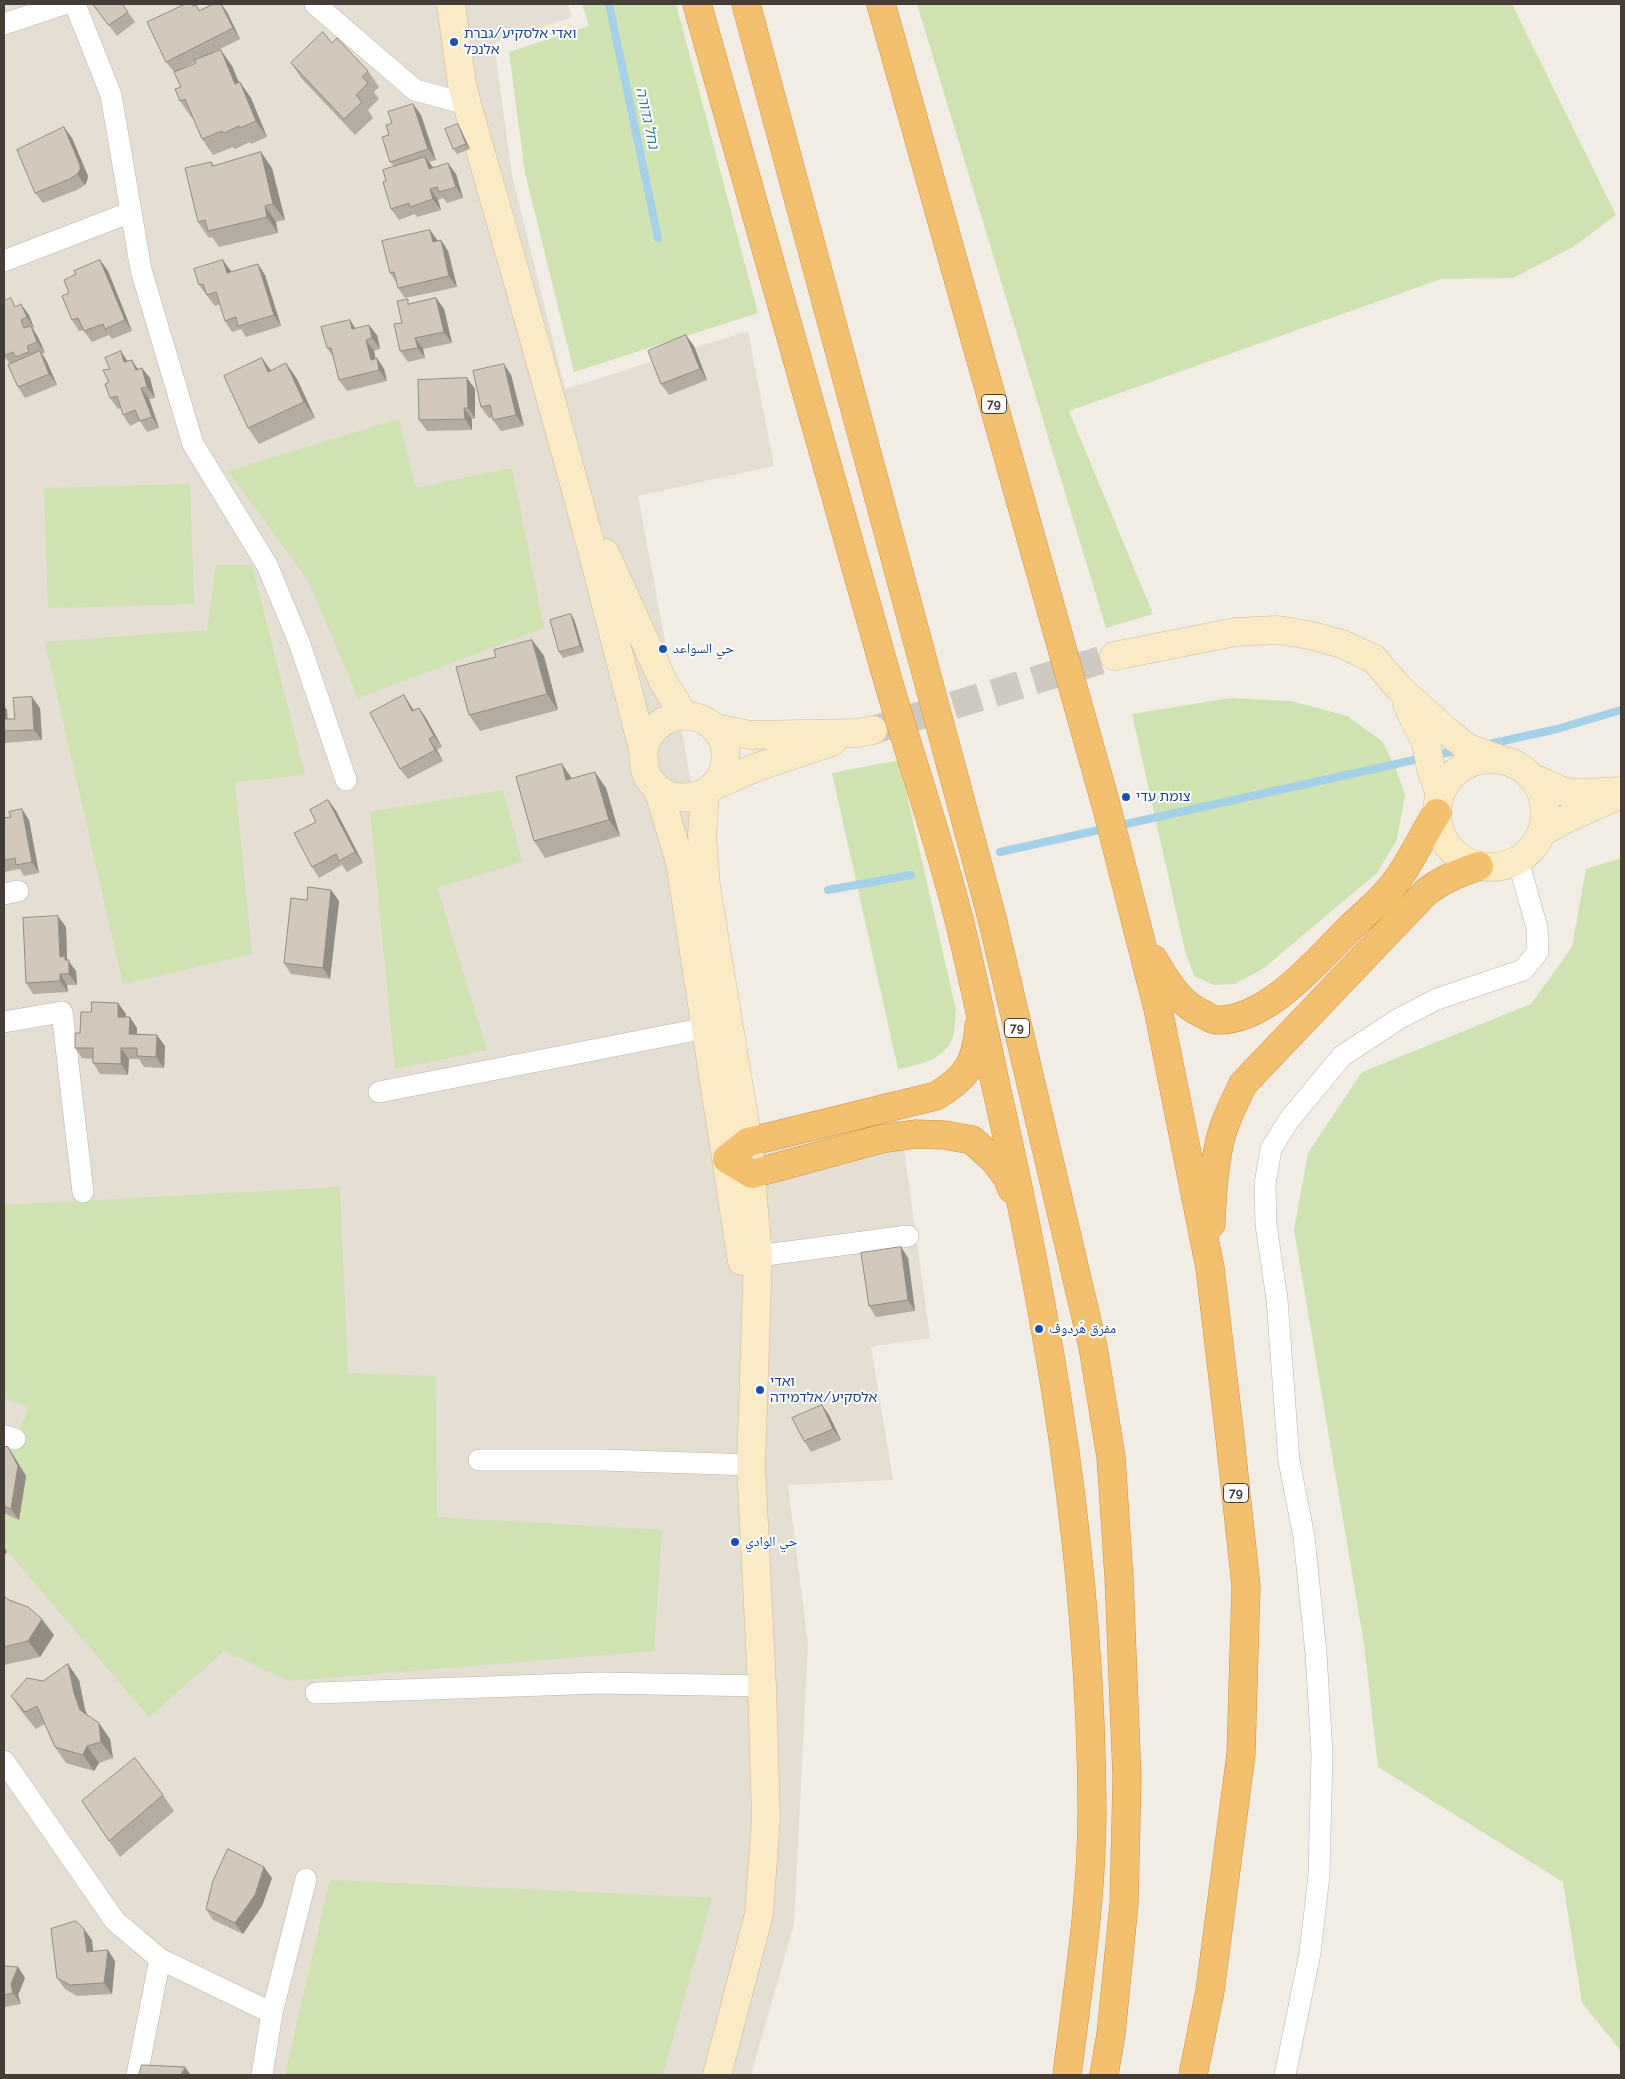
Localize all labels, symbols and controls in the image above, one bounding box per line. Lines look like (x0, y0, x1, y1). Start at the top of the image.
place label: ואדי אלסקיע/גברת אלנכל (464, 26, 576, 58)
marker: ואדי אלסקיע/גברת אלנכל (448, 36, 460, 48)
water label: נחל גדורה (632, 86, 662, 150)
road number: 79 (982, 394, 1006, 414)
place label: حي السواعد (673, 641, 734, 657)
marker: حي السواعد (657, 643, 669, 655)
place label: צומת עדי (1136, 789, 1190, 805)
marker: צומת עדי (1120, 791, 1132, 803)
road number: 79 (1004, 1018, 1030, 1038)
place label: مفرق هَردوف (1049, 1321, 1116, 1337)
marker: مفرق هَردوف (1033, 1323, 1045, 1335)
place label: ואדי אלסקיע/אלדמידה (770, 1374, 877, 1406)
marker: ואדי אלסקיע/אלדמידה (754, 1384, 766, 1396)
road number: 79 (1224, 1484, 1248, 1502)
place label: حي الوادي (745, 1534, 798, 1550)
marker: حي الوادي (729, 1536, 741, 1548)

